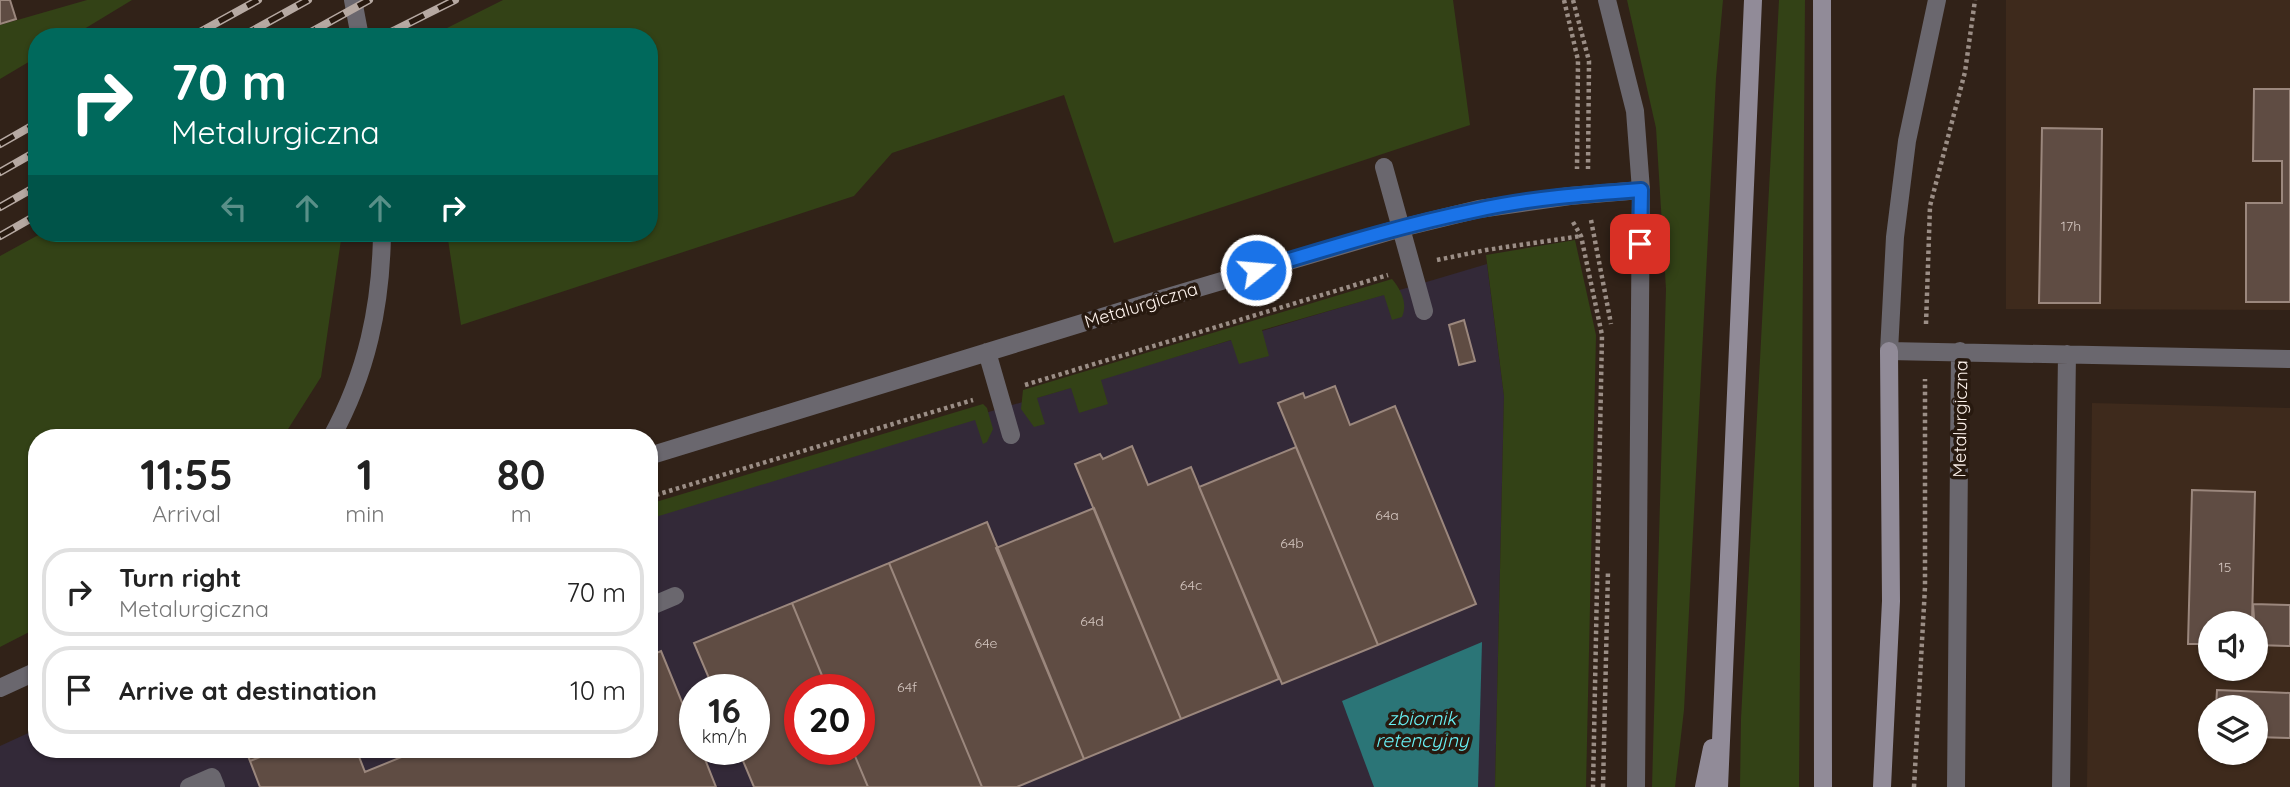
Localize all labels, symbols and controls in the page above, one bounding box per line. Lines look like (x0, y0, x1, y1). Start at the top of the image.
text: 70 m (171, 51, 287, 112)
icon: right (56, 56, 147, 147)
text: Metalurgiczna (171, 112, 380, 152)
icon: left (215, 189, 253, 227)
icon: ahead (288, 189, 326, 227)
icon: ahead (361, 189, 399, 227)
icon: right (434, 189, 472, 227)
pin (1610, 214, 1670, 274)
house number: 17h (2061, 217, 2081, 235)
icon: arrive (1621, 225, 1659, 263)
position arrow (1219, 233, 1293, 307)
street label: Metalurgiczna (1082, 277, 1200, 333)
street label: Metalurgiczna (1947, 360, 1973, 478)
text: 11:55 (140, 448, 233, 501)
text: 1 (357, 448, 373, 501)
text: 80 (497, 448, 546, 501)
text: Arrival (152, 499, 221, 528)
text: min (345, 499, 384, 528)
text: m (511, 499, 532, 528)
house number: 64a (1375, 506, 1399, 524)
house number: 64b (1280, 534, 1304, 552)
house number: 15 (2219, 558, 2231, 576)
text: Turn right (119, 561, 241, 594)
icon: right (60, 573, 98, 611)
text: 70 m (566, 576, 626, 609)
house number: 64c (1180, 576, 1202, 594)
text: Metalurgiczna (119, 594, 269, 623)
map controls (2198, 611, 2268, 765)
button: sound (2198, 611, 2268, 681)
house number: 64d (1080, 612, 1104, 630)
house number: 64e (974, 634, 998, 652)
icon: arrive (60, 671, 98, 709)
text: Arrive at destination (119, 674, 377, 707)
text: 10 m (570, 674, 626, 707)
speed limit sign: 20 (784, 674, 875, 765)
house number: 64f (897, 678, 917, 696)
text: 16 (708, 688, 741, 732)
button: layers (2198, 695, 2268, 765)
water label: zbiornik retencyjny (1375, 706, 1470, 752)
text: km/h (702, 725, 747, 748)

